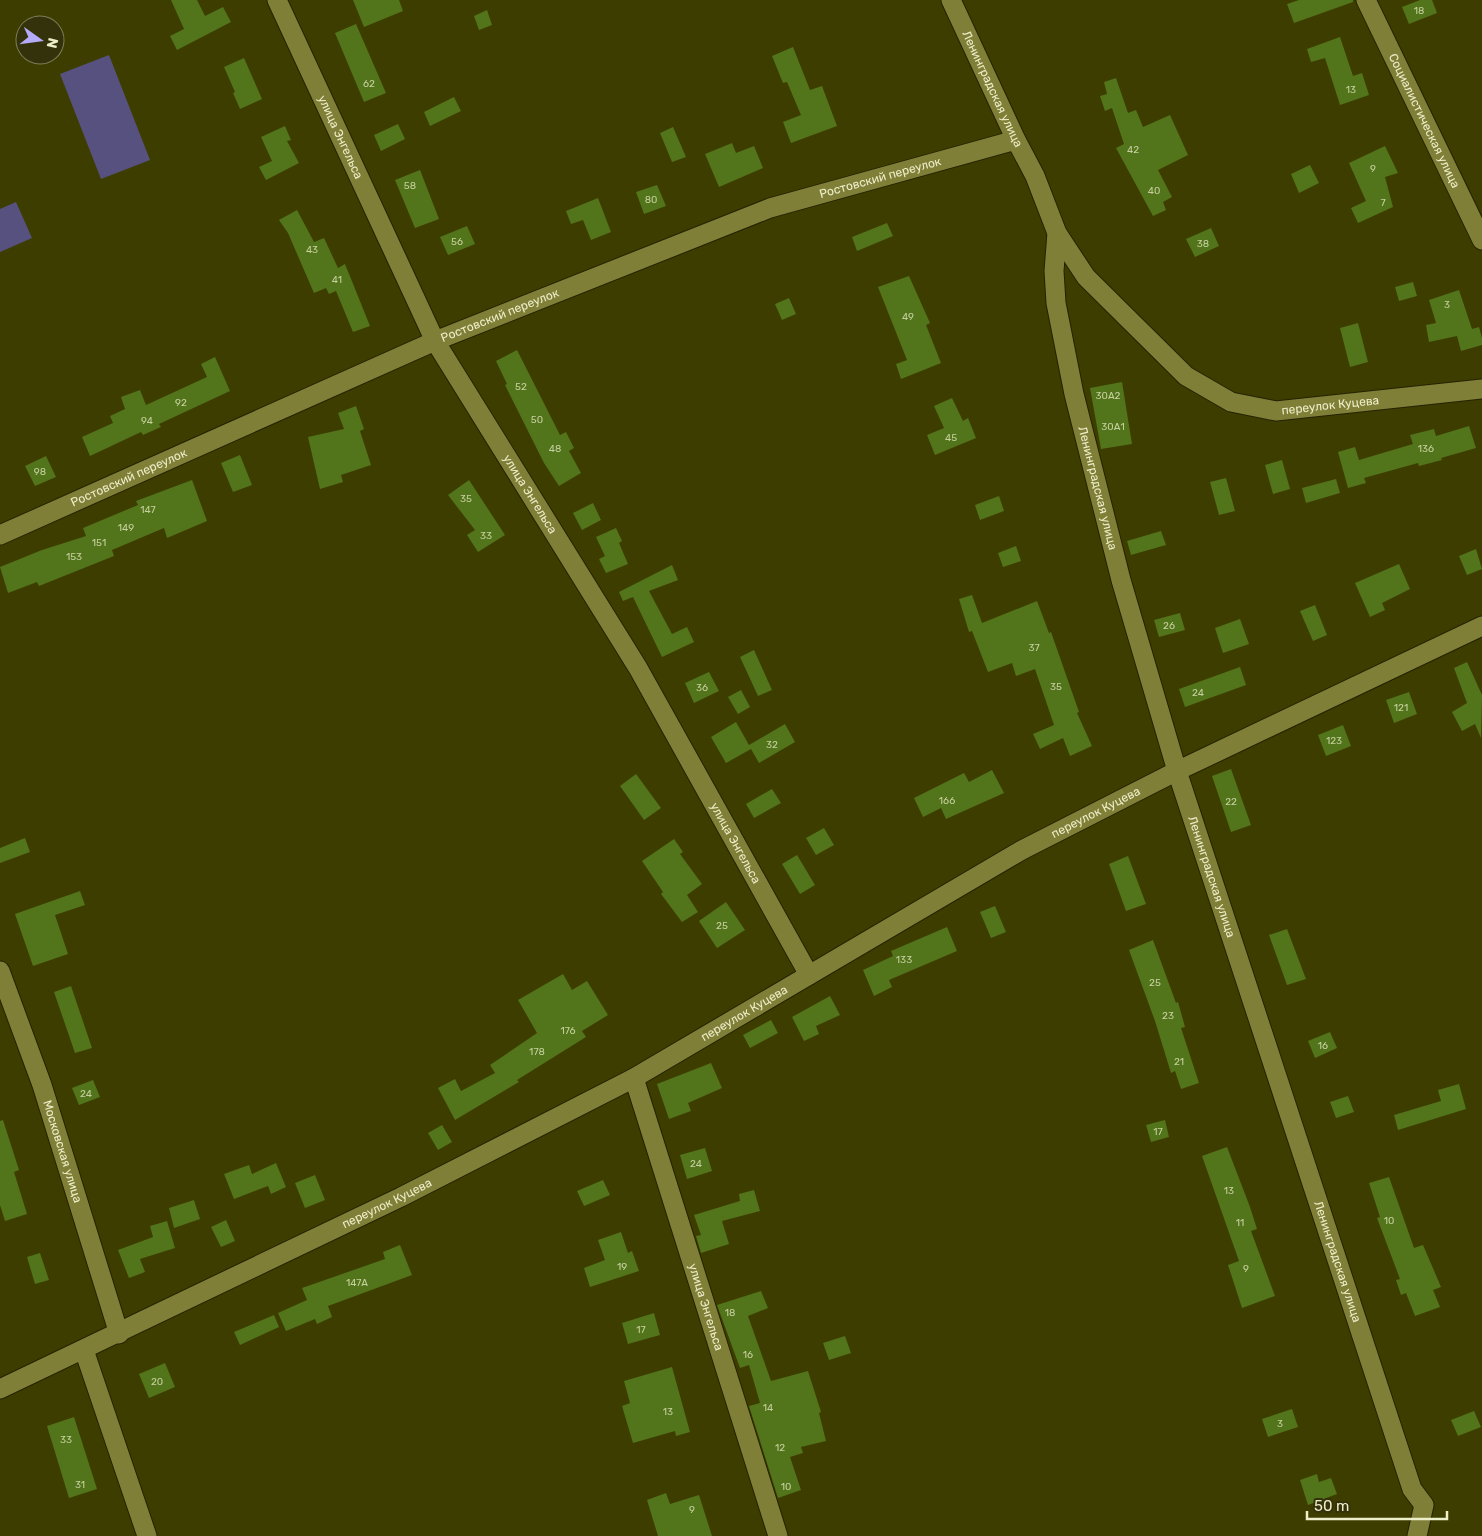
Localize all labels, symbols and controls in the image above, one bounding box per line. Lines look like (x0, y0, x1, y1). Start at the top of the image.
house number: 18 (1414, 5, 1424, 17)
north arrow (15, 15, 65, 65)
street label: Ленинградская улица (959, 28, 1026, 150)
text: N (43, 36, 62, 50)
street label: Социалистическая улица (1386, 51, 1463, 190)
house number: 62 (363, 78, 375, 90)
house number: 13 (1346, 84, 1356, 96)
street label: улица Энгельса (315, 93, 366, 181)
house number: 42 (1127, 144, 1139, 156)
street label: Ростовский переулок (818, 154, 943, 201)
house number: 9 (1370, 163, 1376, 175)
house number: 58 (404, 180, 416, 192)
house number: 40 (1148, 185, 1160, 197)
house number: 80 (645, 194, 657, 206)
house number: 7 (1380, 197, 1386, 209)
house number: 56 (451, 236, 463, 248)
house number: 38 (1197, 238, 1209, 250)
house number: 43 (306, 244, 318, 256)
house number: 41 (332, 274, 342, 286)
street label: Ростовский переулок (439, 285, 561, 345)
house number: 3 (1444, 299, 1450, 311)
house number: 49 (902, 311, 914, 323)
house number: 52 (515, 381, 527, 393)
house number: 30А2 (1096, 390, 1121, 402)
street label: переулок Куцева (1281, 393, 1380, 417)
house number: 92 (175, 397, 187, 409)
house number: 50 (531, 414, 543, 426)
house number: 94 (141, 415, 153, 427)
house number: 30А1 (1101, 421, 1125, 433)
street label: Ленинградская улица (1075, 425, 1120, 551)
house number: 45 (945, 432, 957, 444)
house number: 48 (549, 443, 561, 455)
house number: 136 (1418, 443, 1434, 455)
street label: Ростовский переулок (69, 445, 190, 510)
street label: улица Энгельса (500, 452, 560, 536)
house number: 98 (34, 466, 46, 478)
house number: 35 (460, 493, 472, 505)
house number: 147 (140, 504, 156, 516)
house number: 149 (118, 522, 134, 534)
house number: 33 (480, 530, 492, 542)
house number: 151 (92, 537, 106, 549)
house number: 153 (66, 551, 82, 563)
house number: 26 (1163, 620, 1175, 632)
house number: 37 (1028, 642, 1040, 654)
house number: 35 (1050, 681, 1062, 693)
house number: 36 (696, 682, 708, 694)
house number: 24 (1192, 687, 1204, 699)
house number: 121 (1394, 702, 1408, 714)
house number: 123 (1326, 735, 1342, 747)
house number: 32 (766, 739, 778, 751)
street label: переулок Куцева (1049, 784, 1143, 841)
house number: 166 (939, 795, 955, 807)
house number: 22 (1225, 796, 1237, 808)
street label: улица Энгельса (707, 800, 764, 886)
street label: Ленинградская улица (1185, 814, 1238, 939)
house number: 25 (716, 920, 728, 932)
house number: 133 (896, 954, 912, 966)
house number: 25 (1149, 977, 1161, 989)
street label: переулок Куцева (698, 982, 790, 1044)
house number: 23 (1162, 1010, 1174, 1022)
house number: 176 (560, 1025, 576, 1037)
house number: 16 (1318, 1040, 1328, 1052)
house number: 178 (529, 1046, 545, 1058)
house number: 21 (1174, 1056, 1184, 1068)
house number: 24 (80, 1088, 92, 1100)
street label: Московская улица (40, 1098, 85, 1204)
house number: 17 (1153, 1126, 1163, 1138)
house number: 24 (690, 1158, 702, 1170)
street label: переулок Куцева (340, 1176, 434, 1231)
house number: 13 (1224, 1185, 1234, 1197)
street label: Ленинградская улица (1311, 1199, 1364, 1324)
house number: 10 (1384, 1215, 1394, 1227)
house number: 11 (1236, 1217, 1244, 1229)
house number: 19 (617, 1261, 627, 1273)
street label: улица Энгельса (686, 1262, 726, 1352)
house number: 9 (1243, 1263, 1249, 1275)
house number: 147А (346, 1277, 368, 1289)
house number: 18 (725, 1307, 735, 1319)
house number: 17 (636, 1324, 646, 1336)
house number: 16 (743, 1349, 753, 1361)
house number: 20 (151, 1376, 163, 1388)
house number: 14 (763, 1402, 773, 1414)
house number: 13 (663, 1406, 673, 1418)
house number: 3 (1277, 1418, 1283, 1430)
house number: 33 (60, 1434, 72, 1446)
house number: 12 (775, 1442, 785, 1454)
house number: 31 (75, 1479, 85, 1491)
house number: 10 (781, 1481, 791, 1493)
scale bar (1307, 1488, 1447, 1520)
text: 50 m (1314, 1497, 1349, 1515)
house number: 9 (689, 1504, 695, 1516)

